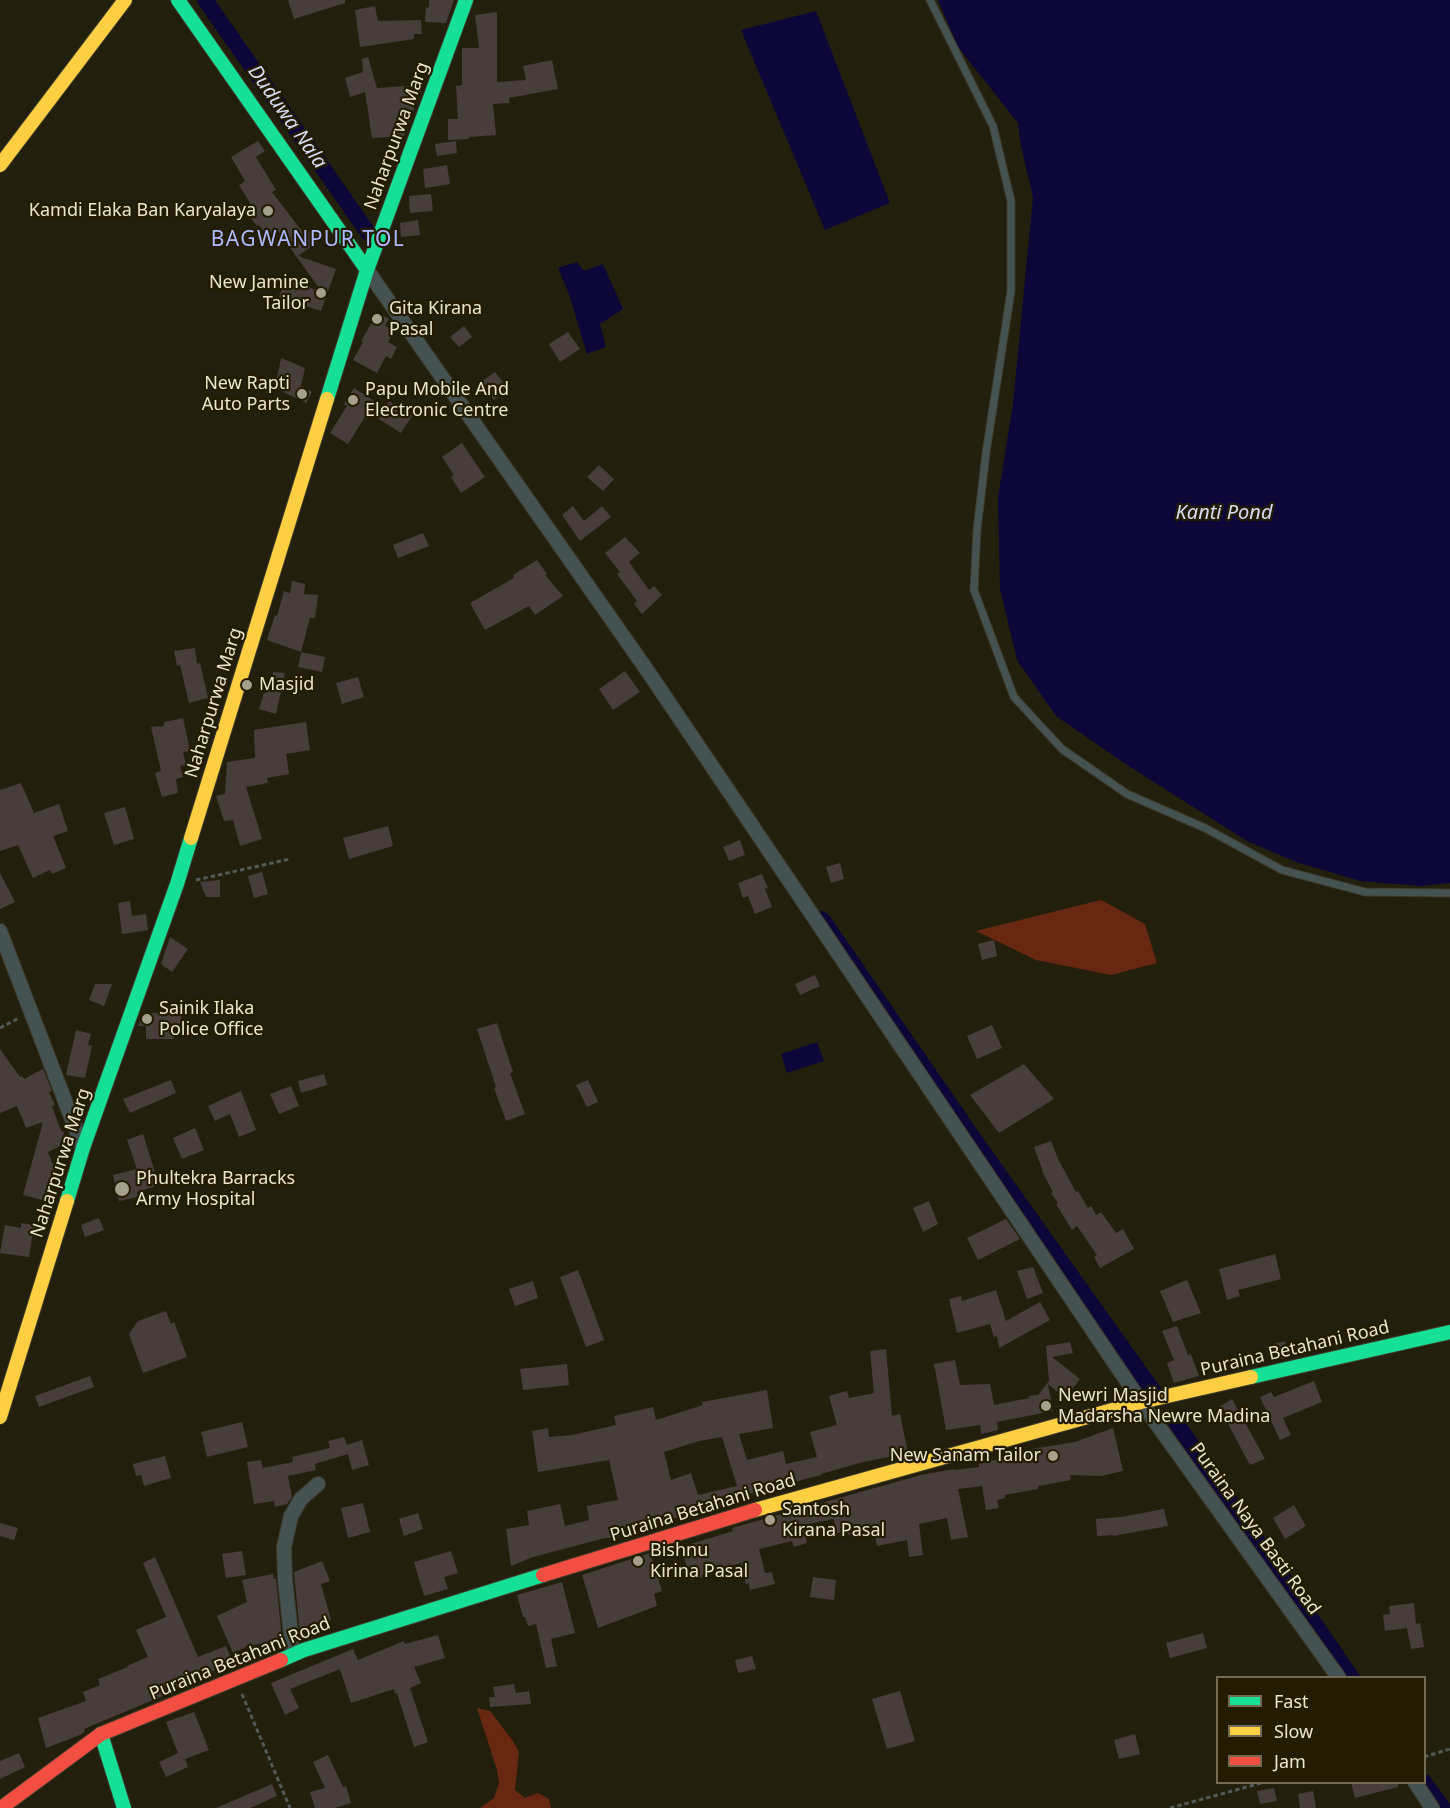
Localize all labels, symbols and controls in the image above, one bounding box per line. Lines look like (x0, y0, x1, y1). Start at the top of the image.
street label: Naharpurwa Marg (360, 59, 434, 213)
water label: Duduwa Nala (242, 61, 332, 173)
place label: Kamdi Elaka Ban Karyalaya (29, 200, 256, 222)
marker: Kamdi Elaka Ban Karyalaya (261, 204, 275, 218)
district label: BAGWANPUR TOL (211, 227, 405, 253)
place label: New Jamine Tailor (209, 272, 309, 314)
marker: New Jamine Tailor (314, 286, 328, 300)
place label: Gita Kirana Pasal (389, 298, 482, 340)
marker: Gita Kirana Pasal (370, 312, 384, 326)
place label: New Rapti Auto Parts (202, 373, 290, 416)
place label: Papu Mobile And Electronic Centre (365, 379, 509, 422)
marker: New Rapti Auto Parts (295, 387, 309, 401)
marker: Papu Mobile And Electronic Centre (346, 393, 360, 407)
water label: Kanti Pond (1176, 501, 1272, 525)
street label: Naharpurwa Marg (181, 625, 247, 781)
place label: Masjid (259, 674, 314, 696)
marker: Masjid (240, 678, 254, 692)
place label: Sainik Ilaka Police Office (159, 998, 263, 1040)
marker: Sainik Ilaka Police Office (140, 1012, 154, 1026)
street label: Naharpurwa Marg (27, 1086, 95, 1240)
place label: Phultekra Barracks Army Hospital (136, 1168, 295, 1210)
marker: Phultekra Barracks Army Hospital (113, 1180, 131, 1198)
street label: Puraina Betahani Road (1198, 1317, 1392, 1381)
place label: Newri Masjid Madarsha Newre Madina (1058, 1385, 1270, 1428)
marker: Newri Masjid Madarsha Newre Madina (1039, 1399, 1053, 1413)
street label: Puraina Naya Basti Road (1185, 1439, 1325, 1619)
place label: New Sanam Tailor (890, 1445, 1041, 1467)
marker: New Sanam Tailor (1046, 1449, 1060, 1463)
street label: Puraina Betahani Road (608, 1469, 798, 1547)
place label: Santosh Kirana Pasal (782, 1499, 885, 1541)
marker: Santosh Kirana Pasal (763, 1513, 777, 1527)
place label: Bishnu Kirina Pasal (650, 1540, 748, 1582)
marker: Bishnu Kirina Pasal (631, 1554, 645, 1568)
street label: Puraina Betahani Road (146, 1613, 334, 1705)
legend (1216, 1676, 1426, 1784)
text: Fast (1274, 1689, 1309, 1713)
text: Slow (1274, 1719, 1313, 1743)
text: Jam (1274, 1749, 1306, 1773)

